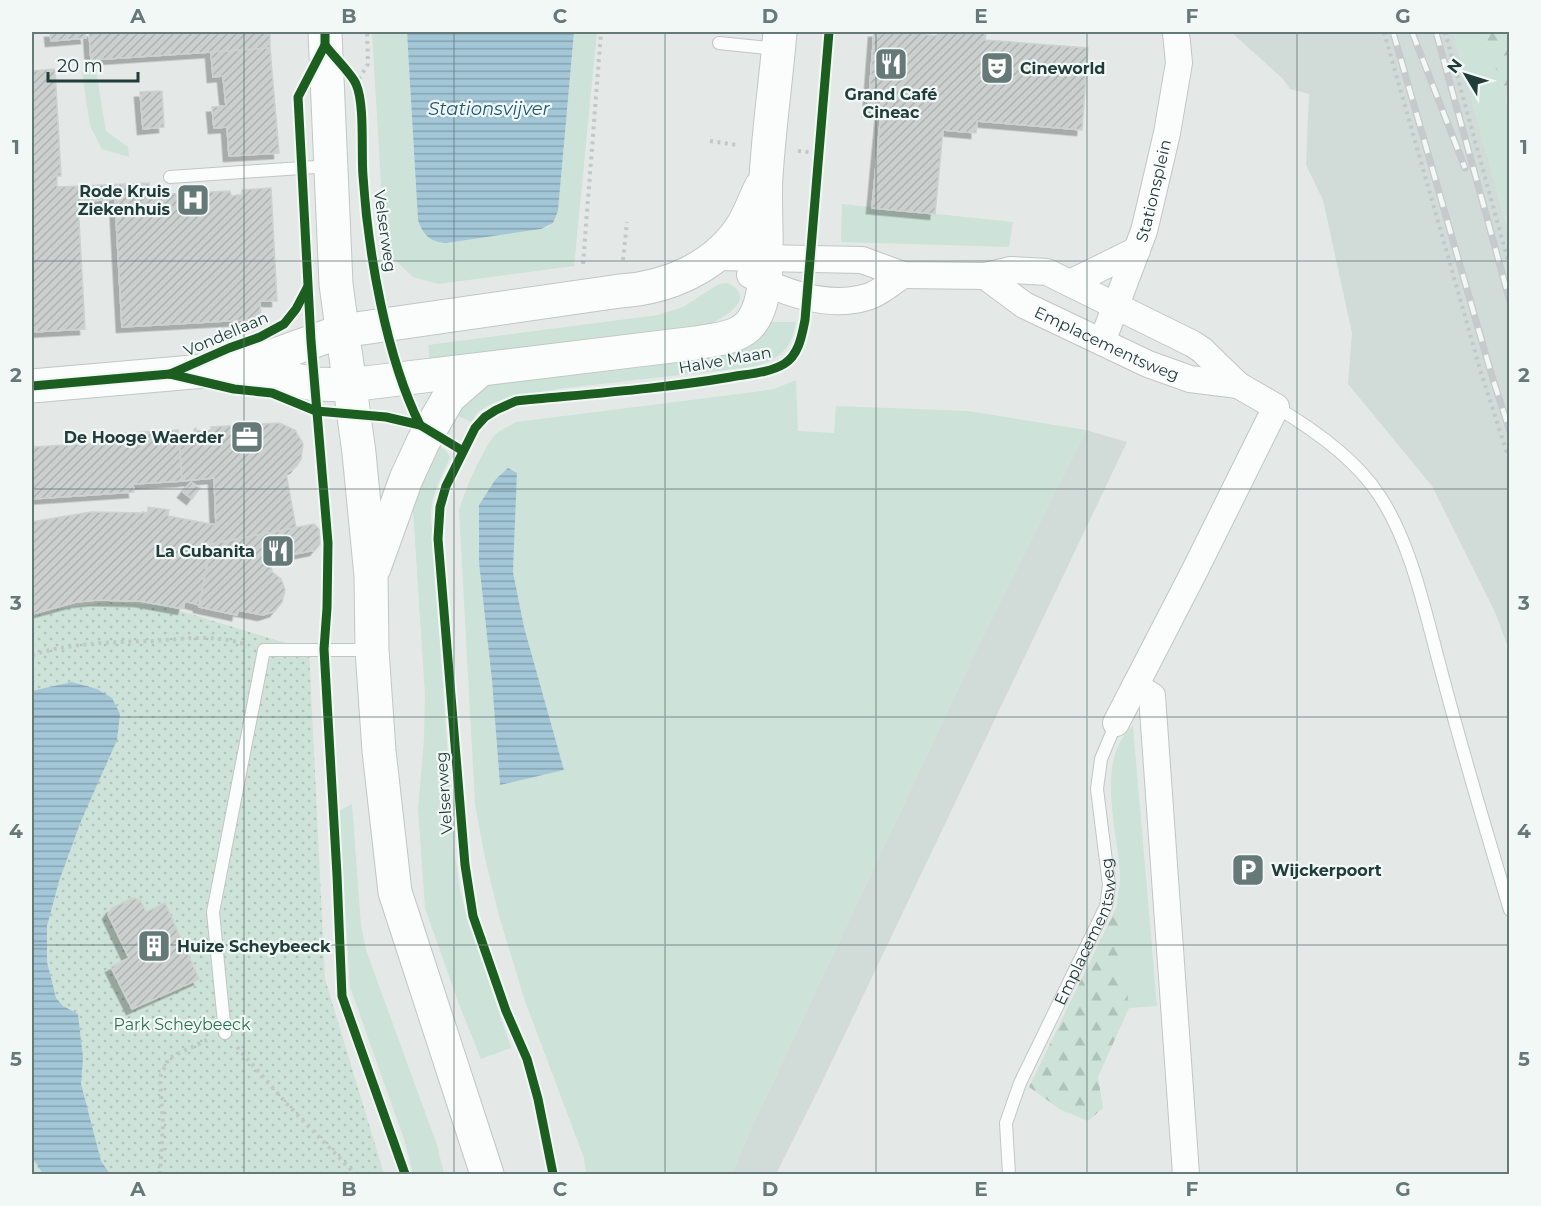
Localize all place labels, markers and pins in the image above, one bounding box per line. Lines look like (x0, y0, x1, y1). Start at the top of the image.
restaurant icon: Grand Café Cineac (873, 46, 909, 82)
theatre icon: Cineworld (979, 50, 1015, 86)
place label: Cineworld (1020, 59, 1105, 78)
place label: Grand Café Cineac (845, 85, 937, 122)
place label: Rode Kruis Ziekenhuis (78, 182, 170, 219)
hospital icon: Rode Kruis Ziekenhuis (175, 182, 211, 218)
office icon: De Hooge Waerder (229, 419, 265, 455)
place label: De Hooge Waerder (64, 428, 224, 447)
restaurant icon: La Cubanita (260, 533, 296, 569)
place label: La Cubanita (155, 542, 255, 561)
parking icon: Wijckerpoort (1230, 852, 1266, 888)
place label: Wijckerpoort (1271, 861, 1382, 880)
building icon: Huize Scheybeeck (136, 928, 172, 964)
place label: Huize Scheybeeck (177, 937, 331, 956)

